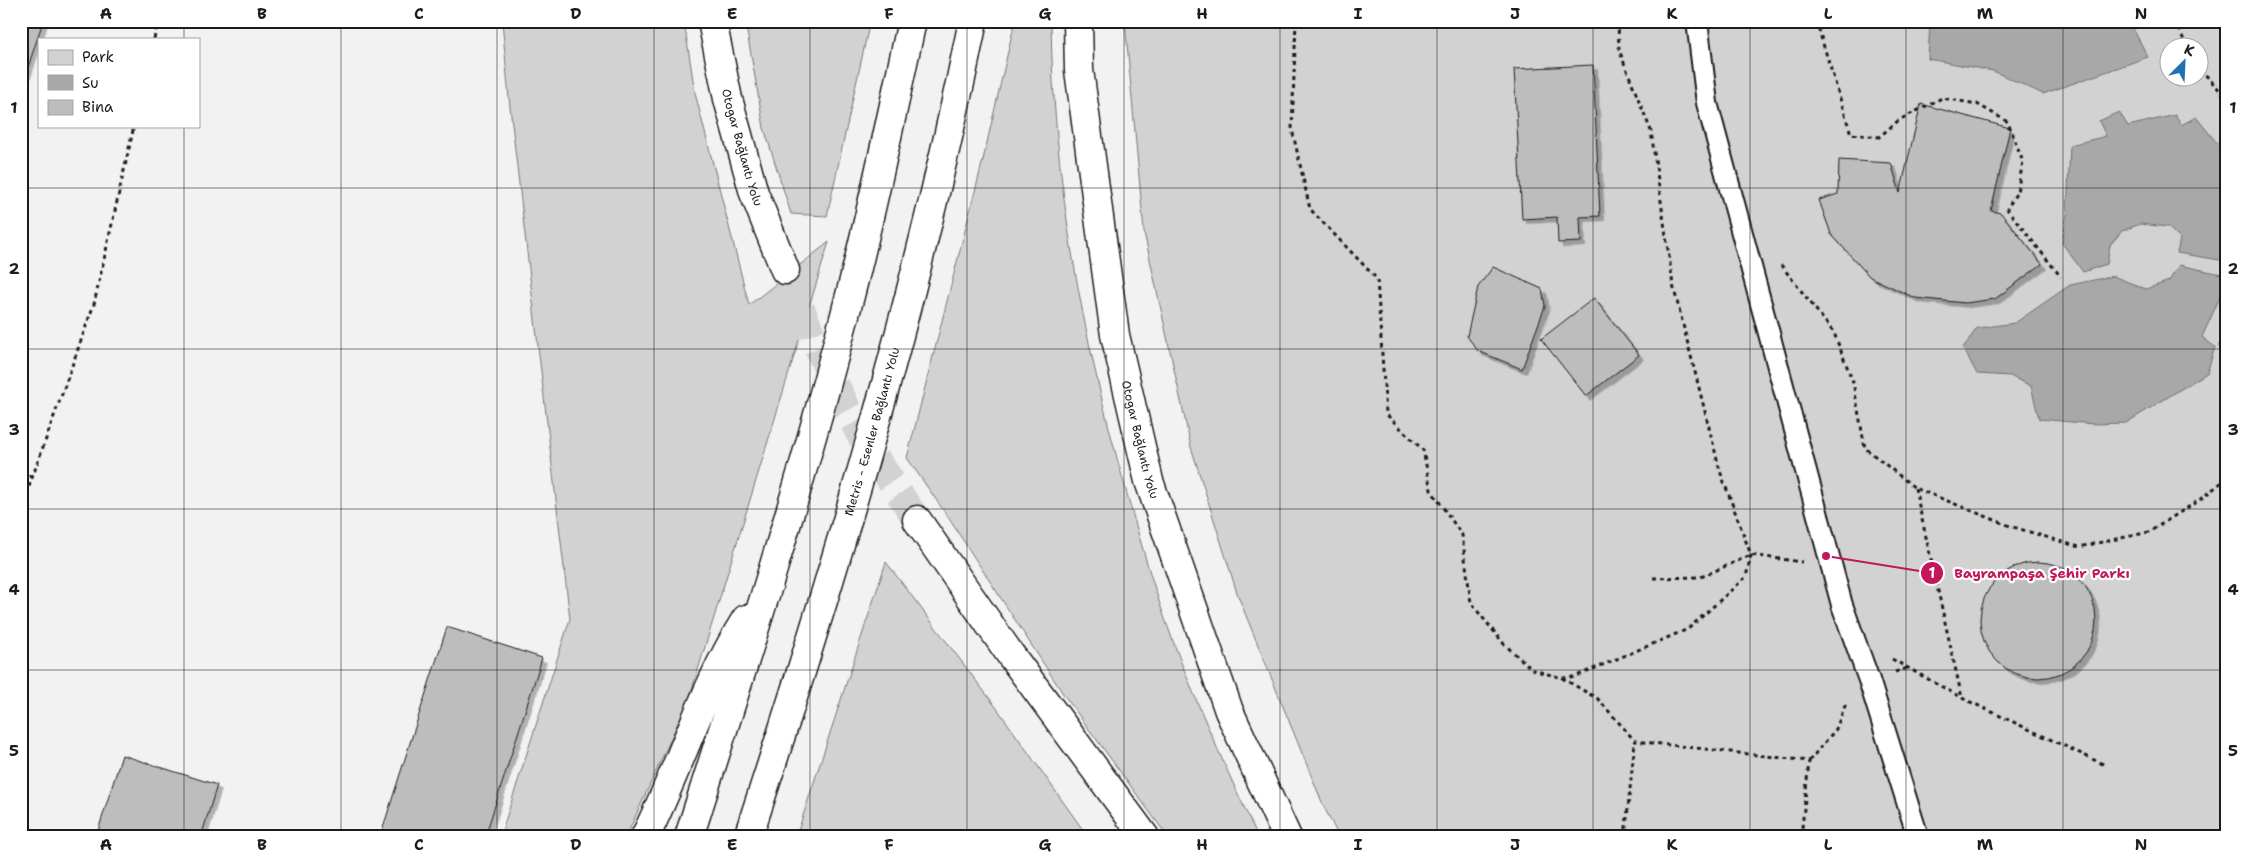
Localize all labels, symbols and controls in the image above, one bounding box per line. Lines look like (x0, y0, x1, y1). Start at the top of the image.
text: A (100, 3, 112, 24)
text: B (257, 3, 267, 24)
text: C (414, 3, 424, 24)
text: D (570, 3, 582, 24)
text: E (727, 3, 737, 24)
text: F (884, 3, 894, 24)
text: G (1039, 3, 1052, 24)
text: H (1196, 3, 1208, 24)
text: I (1354, 3, 1363, 24)
text: J (1510, 3, 1520, 24)
text: K (1667, 3, 1678, 24)
text: L (1824, 3, 1833, 24)
text: M (1977, 3, 1994, 24)
text: N (2135, 3, 2147, 24)
legend (38, 38, 200, 128)
north arrow (2160, 38, 2210, 88)
text: K (2181, 40, 2198, 60)
text: Park (82, 47, 114, 67)
text: Su (82, 73, 99, 93)
street label: Otogar Bağlantı Yolu (718, 87, 766, 209)
text: 1 (10, 97, 18, 118)
text: Bina (82, 97, 114, 117)
text: 1 (2229, 97, 2237, 118)
text: 2 (8, 258, 20, 279)
text: 2 (2227, 258, 2239, 279)
street label: Metris - Esenler Bağlantı Yolu (841, 345, 904, 518)
street label: Otogar Bağlantı Yolu (1118, 379, 1163, 501)
text: 3 (8, 419, 20, 440)
text: 3 (2227, 419, 2239, 440)
callout: Bayrampaşa Şehir Parkı (1920, 558, 2140, 587)
text: 1 (1929, 563, 1936, 583)
text: Bayrampaşa Şehir Parkı (1954, 564, 2130, 582)
text: 4 (8, 579, 20, 600)
text: 4 (2227, 579, 2239, 600)
text: 5 (9, 740, 19, 761)
text: 5 (2228, 740, 2238, 761)
text: A (100, 834, 112, 855)
text: B (257, 834, 267, 855)
text: C (414, 834, 424, 855)
text: D (570, 834, 582, 855)
text: E (727, 834, 737, 855)
text: F (884, 834, 894, 855)
text: G (1039, 834, 1052, 855)
text: H (1196, 834, 1208, 855)
text: I (1354, 834, 1363, 855)
text: J (1510, 834, 1520, 855)
text: K (1667, 834, 1678, 855)
text: L (1824, 834, 1833, 855)
text: M (1977, 834, 1994, 855)
text: N (2135, 834, 2147, 855)

